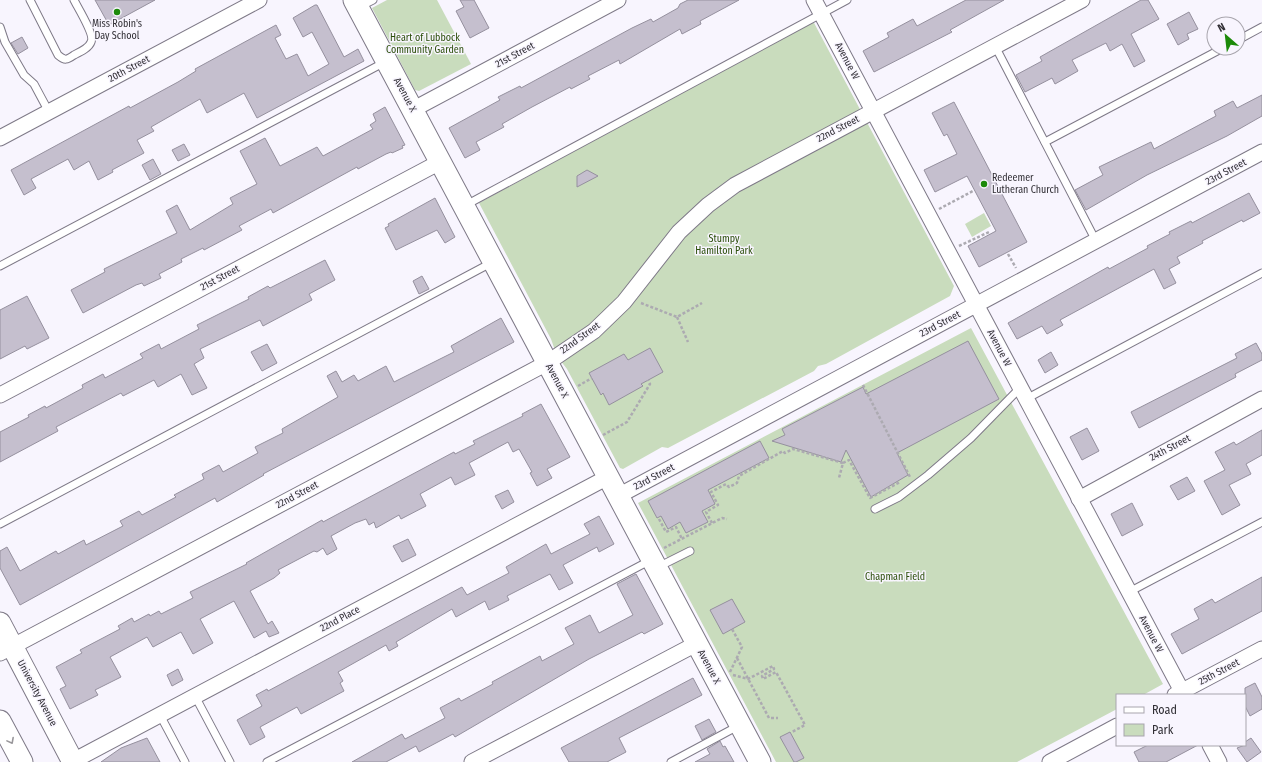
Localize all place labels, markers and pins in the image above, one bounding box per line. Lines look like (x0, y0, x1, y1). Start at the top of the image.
marker: Miss Robin's Day School (112, 7, 122, 17)
place label: Miss Robin's Day School (92, 18, 142, 42)
place label: Redeemer Lutheran Church (992, 172, 1059, 196)
marker: Redeemer Lutheran Church (979, 179, 989, 189)

